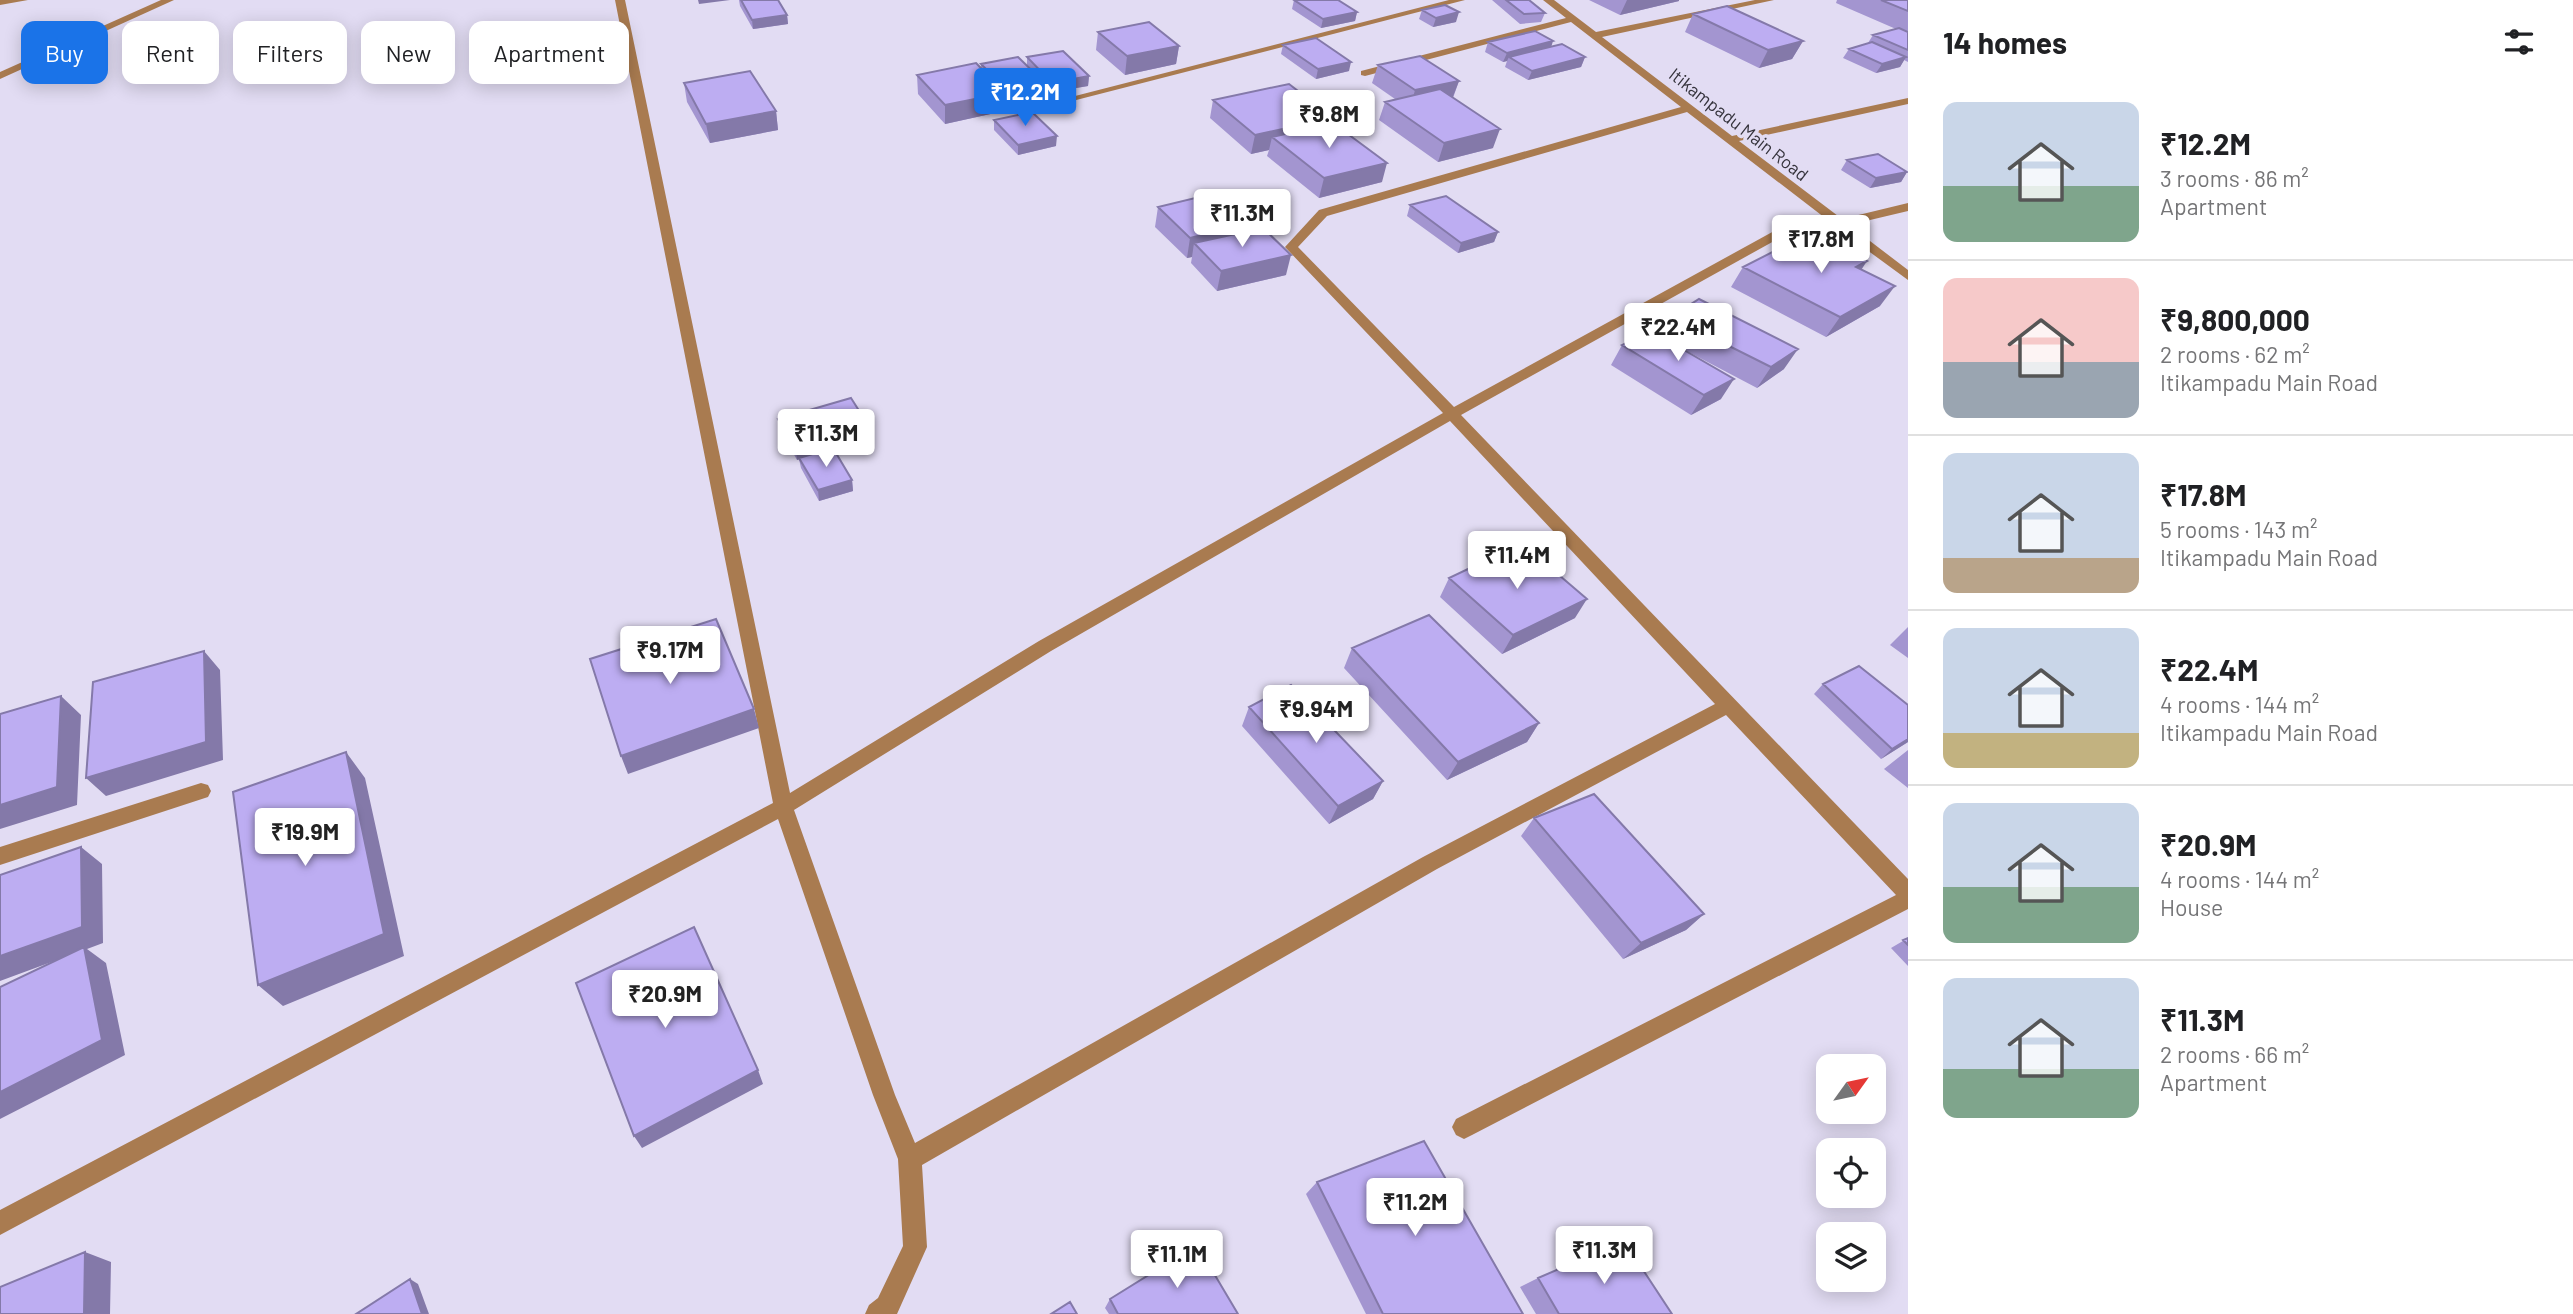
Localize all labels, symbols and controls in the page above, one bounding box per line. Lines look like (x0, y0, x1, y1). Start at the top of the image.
chip: Buy (21, 21, 108, 84)
chip: Rent (122, 21, 219, 84)
chip: Filters (233, 21, 347, 84)
chip: New (361, 21, 455, 84)
chip: Apartment (469, 21, 629, 84)
icon: filters (2500, 23, 2538, 61)
text: 14 homes (1943, 24, 2067, 60)
street label: Itikampadu Main Road (1665, 63, 1813, 185)
pin: ₹12.2M (968, 68, 1082, 128)
text: ₹12.2M (990, 77, 1060, 105)
pin: ₹9.8M (1280, 90, 1378, 150)
text: ₹9.8M (1299, 99, 1359, 127)
text: ₹12.2M (2160, 125, 2251, 161)
icon: home (1999, 130, 2083, 214)
text: 3 rooms · 86 m² (2160, 164, 2309, 192)
pin: ₹11.3M (1185, 190, 1299, 249)
text: Apartment (2160, 192, 2267, 220)
text: ₹11.3M (1210, 198, 1274, 226)
pin: ₹17.8M (1764, 216, 1878, 275)
text: ₹17.8M (1788, 224, 1854, 252)
text: ₹9,800,000 (2160, 301, 2310, 337)
pin: ₹22.4M (1621, 304, 1735, 363)
icon: home (1999, 306, 2083, 390)
text: ₹22.4M (1640, 312, 1716, 340)
text: 2 rooms · 62 m² (2160, 340, 2310, 368)
text: Itikampadu Main Road (2160, 368, 2378, 396)
pin: ₹11.3M (769, 410, 883, 469)
text: ₹11.3M (794, 418, 858, 446)
text: ₹17.8M (2160, 476, 2246, 512)
icon: home (1999, 481, 2083, 565)
text: 5 rooms · 143 m² (2160, 515, 2318, 543)
pin: ₹11.4M (1460, 532, 1574, 591)
text: ₹11.4M (1484, 540, 1550, 568)
text: Itikampadu Main Road (2160, 543, 2378, 571)
pin: ₹9.17M (613, 626, 727, 686)
text: ₹9.17M (636, 635, 704, 663)
text: ₹22.4M (2160, 651, 2258, 687)
icon: home (1999, 656, 2083, 740)
pin: ₹9.94M (1259, 686, 1373, 745)
text: 4 rooms · 144 m² (2160, 690, 2319, 718)
text: ₹9.94M (1279, 694, 1353, 722)
text: Itikampadu Main Road (2160, 718, 2378, 746)
pin: ₹19.9M (248, 808, 362, 868)
text: ₹19.9M (271, 817, 339, 845)
text: ₹20.9M (2160, 826, 2257, 862)
icon: home (1999, 831, 2083, 915)
text: 4 rooms · 144 m² (2160, 865, 2319, 893)
text: House (2160, 893, 2223, 921)
pin: ₹20.9M (608, 970, 722, 1030)
text: ₹20.9M (628, 979, 702, 1007)
text: ₹11.3M (2160, 1001, 2244, 1037)
icon: home (1999, 1006, 2083, 1090)
text: 2 rooms · 66 m² (2160, 1040, 2309, 1068)
north arrow (1816, 1054, 1886, 1124)
map controls (1816, 1054, 1886, 1292)
text: Apartment (2160, 1068, 2267, 1096)
button: locate (1816, 1138, 1886, 1208)
pin: ₹11.2M (1358, 1178, 1472, 1238)
text: ₹11.2M (1382, 1187, 1448, 1215)
button: layers (1816, 1222, 1886, 1292)
pin: ₹11.3M (1547, 1226, 1661, 1286)
pin: ₹11.1M (1120, 1230, 1234, 1290)
text: ₹11.3M (1572, 1235, 1636, 1263)
text: ₹11.1M (1147, 1239, 1207, 1267)

